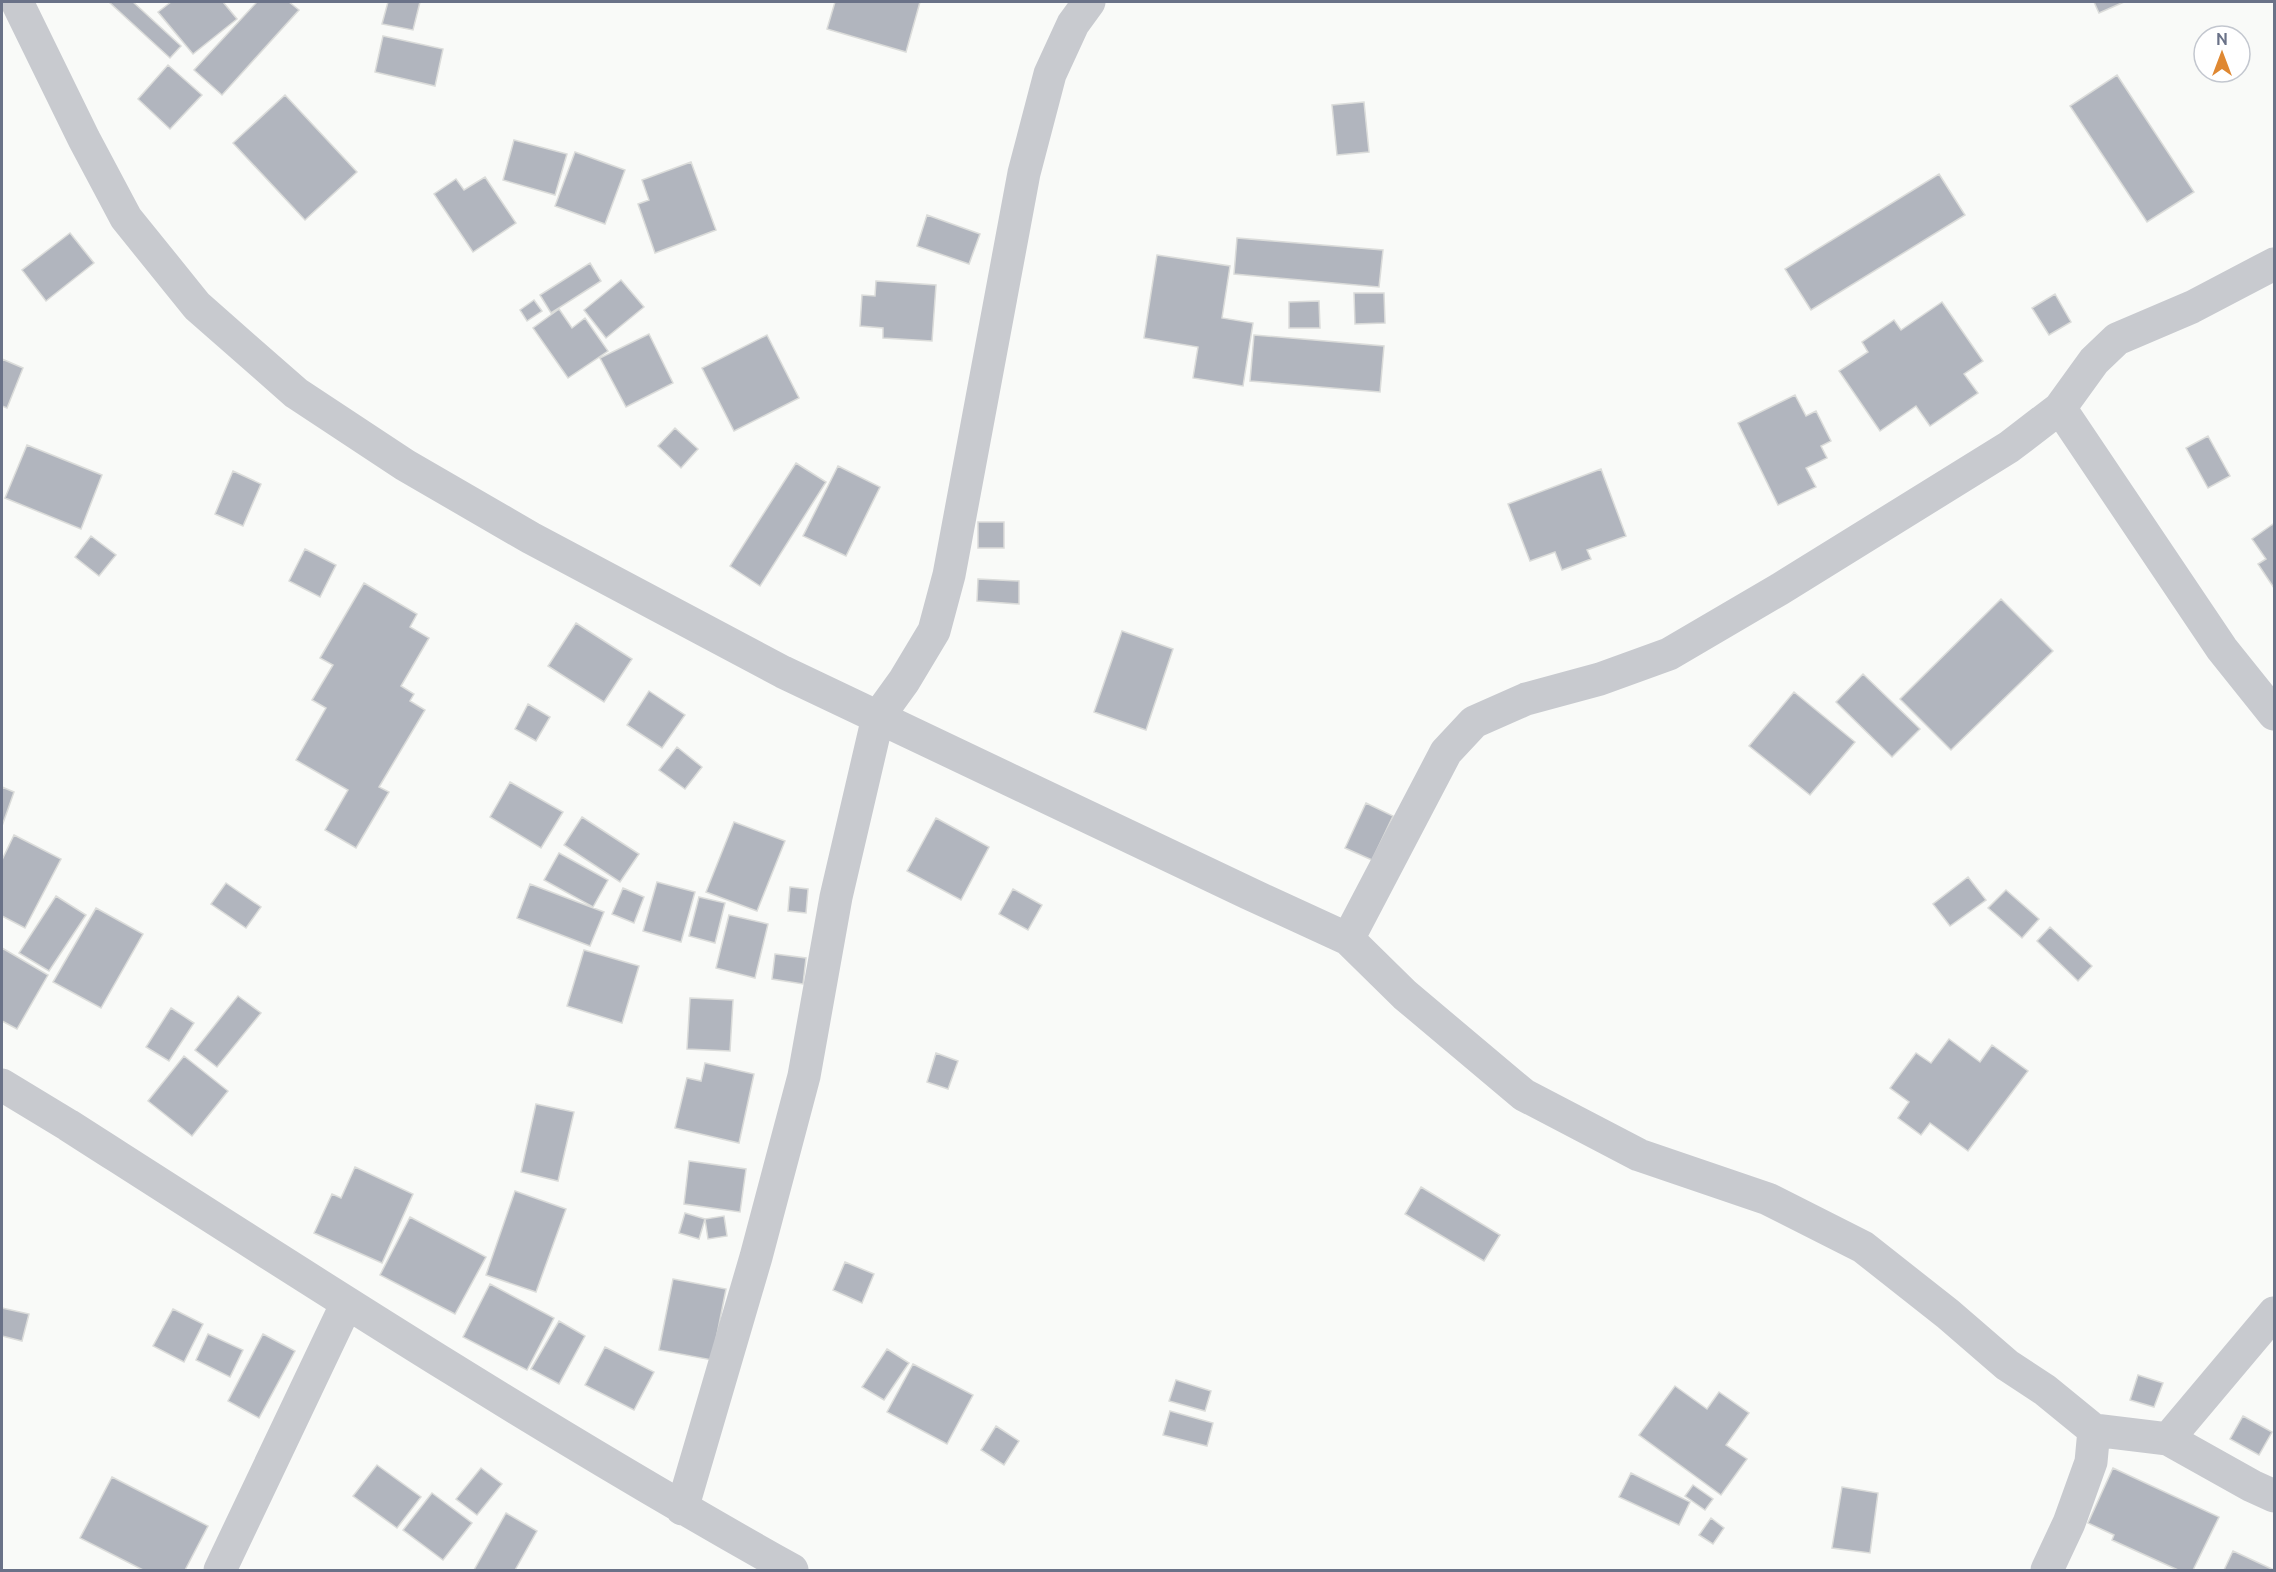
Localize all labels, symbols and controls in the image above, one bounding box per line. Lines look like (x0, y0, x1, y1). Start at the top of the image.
north arrow (2192, 24, 2252, 84)
text: N (2216, 30, 2228, 48)

